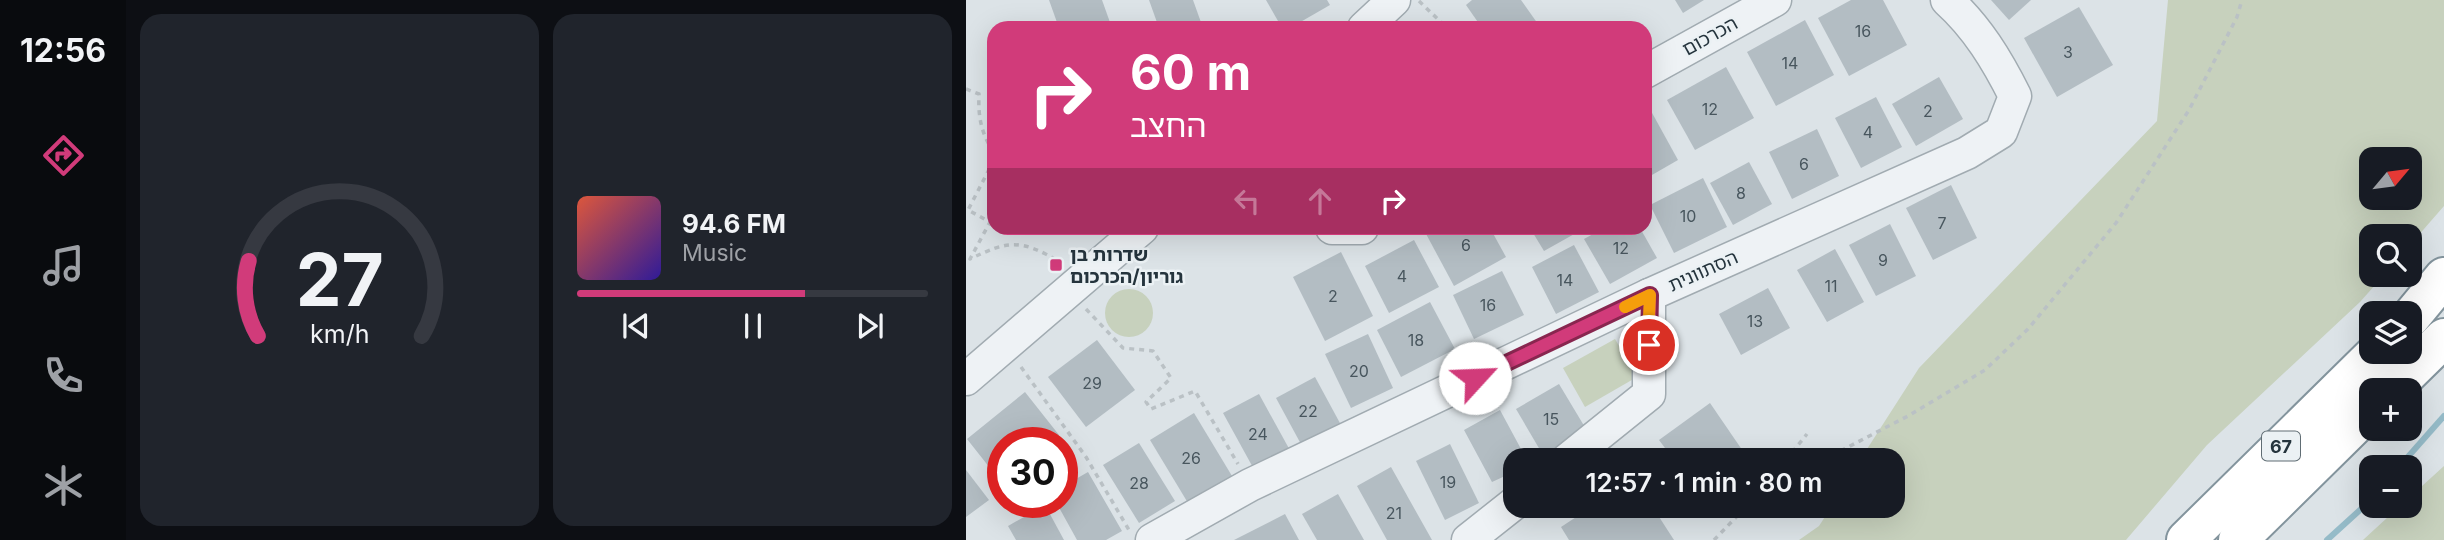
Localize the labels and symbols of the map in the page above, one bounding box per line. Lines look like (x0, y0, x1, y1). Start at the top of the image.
street label: הכרכום (1678, 11, 1742, 61)
house number: 16 (1855, 21, 1871, 41)
house number: 3 (2063, 42, 2073, 62)
house number: 14 (1782, 53, 1798, 73)
house number: 12 (1702, 99, 1718, 119)
house number: 2 (1923, 101, 1933, 121)
house number: 4 (1863, 122, 1873, 142)
north arrow (2359, 147, 2422, 210)
house number: 6 (1799, 154, 1809, 174)
house number: 8 (1736, 183, 1746, 203)
house number: 10 (1680, 206, 1696, 226)
house number: 7 (1937, 213, 1947, 233)
house number: 6 (1461, 235, 1471, 255)
house number: 12 (1613, 238, 1629, 258)
place label: שדרות בן גוריון/הכרכום (1070, 243, 1183, 288)
street label: הסתוונית (1665, 245, 1741, 297)
house number: 9 (1878, 250, 1888, 270)
marker: שדרות בן גוריון/הכרכום (1048, 257, 1064, 273)
house number: 4 (1397, 266, 1407, 286)
house number: 14 (1557, 270, 1573, 290)
house number: 11 (1824, 276, 1838, 296)
house number: 2 (1328, 286, 1338, 306)
house number: 16 (1480, 295, 1496, 315)
house number: 13 (1747, 311, 1763, 331)
pin (1619, 315, 1679, 375)
house number: 18 (1408, 330, 1424, 350)
position arrow (1438, 341, 1512, 415)
house number: 20 (1349, 361, 1369, 381)
house number: 29 (1082, 373, 1102, 393)
house number: 22 (1298, 401, 1318, 421)
house number: 15 (1543, 409, 1559, 429)
house number: 24 (1248, 424, 1268, 444)
speed limit sign: 30 (987, 427, 1078, 518)
road number: 67 (2262, 432, 2300, 461)
house number: 26 (1181, 448, 1201, 468)
house number: 19 (1440, 472, 1456, 492)
house number: 28 (1129, 473, 1149, 493)
house number: 21 (1386, 503, 1402, 523)

